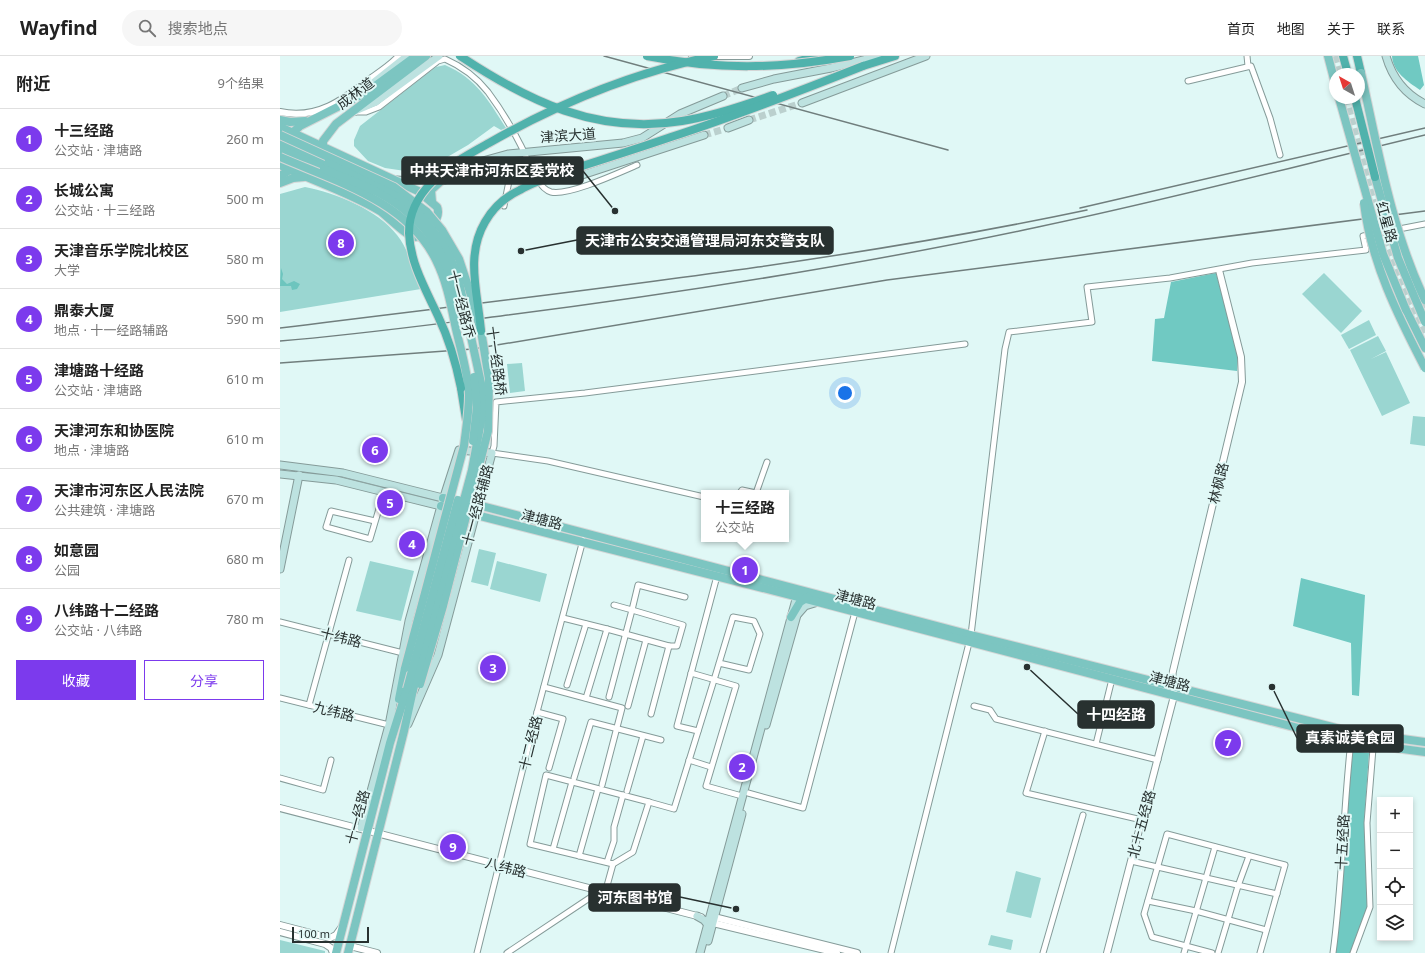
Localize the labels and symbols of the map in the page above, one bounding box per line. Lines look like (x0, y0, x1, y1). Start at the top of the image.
north arrow (1329, 68, 1365, 104)
street label: 成林道 (333, 73, 377, 113)
street label: 津滨大道 (539, 124, 597, 146)
callout: 中共天津市河东区委党校 (402, 157, 583, 184)
text: 中共天津市河东区委党校 (409, 160, 575, 180)
street label: 红星路 (1372, 199, 1402, 245)
callout: 天津市公安交通管理局河东交警支队 (577, 227, 833, 254)
pin: 8 (328, 228, 354, 258)
text: 天津市公安交通管理局河东交警支队 (585, 230, 825, 250)
street label: 十一经路乔 (444, 268, 480, 340)
street label: 十一经路桥 (483, 325, 511, 397)
your location (835, 383, 855, 403)
pin: 6 (362, 435, 388, 465)
street label: 林枫路 (1204, 460, 1232, 506)
street label: 十一经路辅路 (457, 462, 497, 548)
pin: 5 (377, 488, 403, 518)
street label: 津塘路 (519, 504, 565, 534)
pin: 4 (399, 529, 425, 559)
pin: 1 (732, 555, 758, 585)
street label: 津塘路 (833, 584, 879, 614)
street label: 十纬路 (318, 623, 364, 651)
pin: 3 (480, 653, 506, 683)
street label: 津塘路 (1147, 666, 1193, 696)
street label: 九纬路 (311, 697, 357, 725)
callout: 十四经路 (1078, 701, 1154, 728)
text: 十四经路 (1086, 704, 1146, 724)
street label: 十二经路 (514, 714, 546, 772)
callout: 真素诚美食园 (1297, 725, 1403, 752)
text: 真素诚美食园 (1305, 727, 1395, 747)
pin: 7 (1215, 728, 1241, 758)
pin: 2 (729, 752, 755, 782)
street label: 十一经路 (341, 787, 373, 847)
street label: 北十五经路 (1123, 788, 1159, 860)
street label: 十五经路 (1331, 814, 1353, 870)
pin: 9 (440, 832, 466, 862)
street label: 八纬路 (483, 852, 529, 882)
callout: 河东图书馆 (589, 884, 680, 911)
text: 河东图书馆 (597, 887, 673, 907)
scale bar (292, 925, 369, 944)

